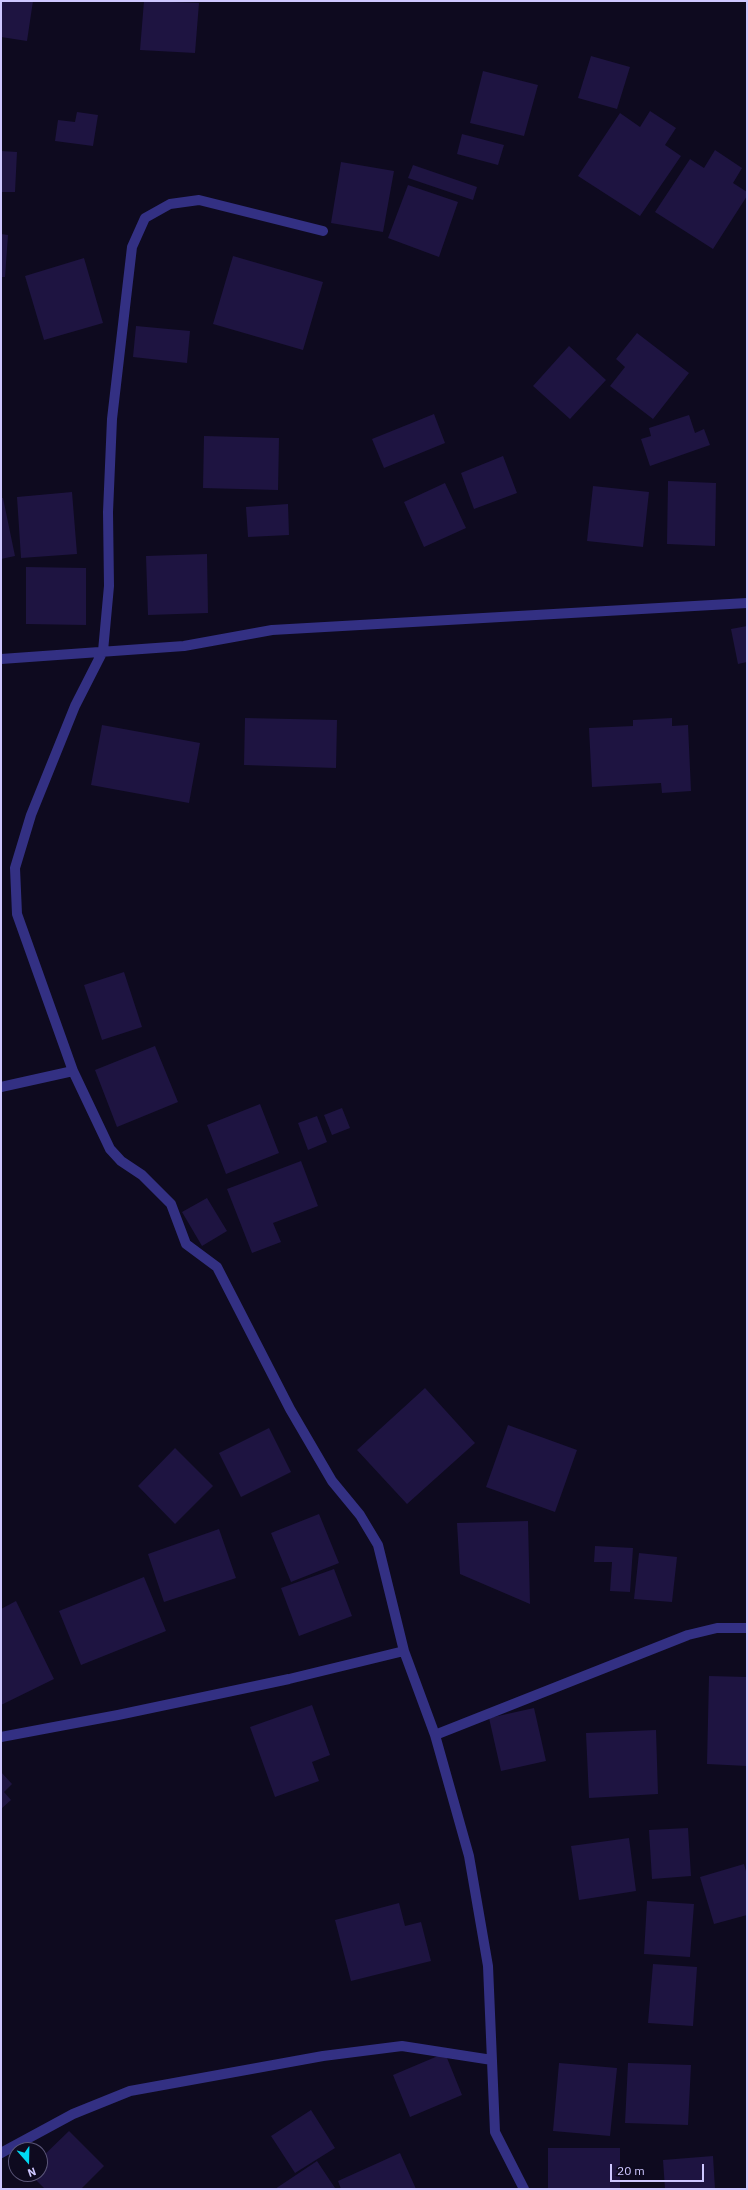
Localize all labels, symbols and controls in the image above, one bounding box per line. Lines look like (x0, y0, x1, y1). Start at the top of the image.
north arrow (8, 2142, 48, 2182)
scale bar (612, 2156, 706, 2182)
text: 20 m (617, 2163, 645, 2178)
text: N (26, 2164, 38, 2180)

